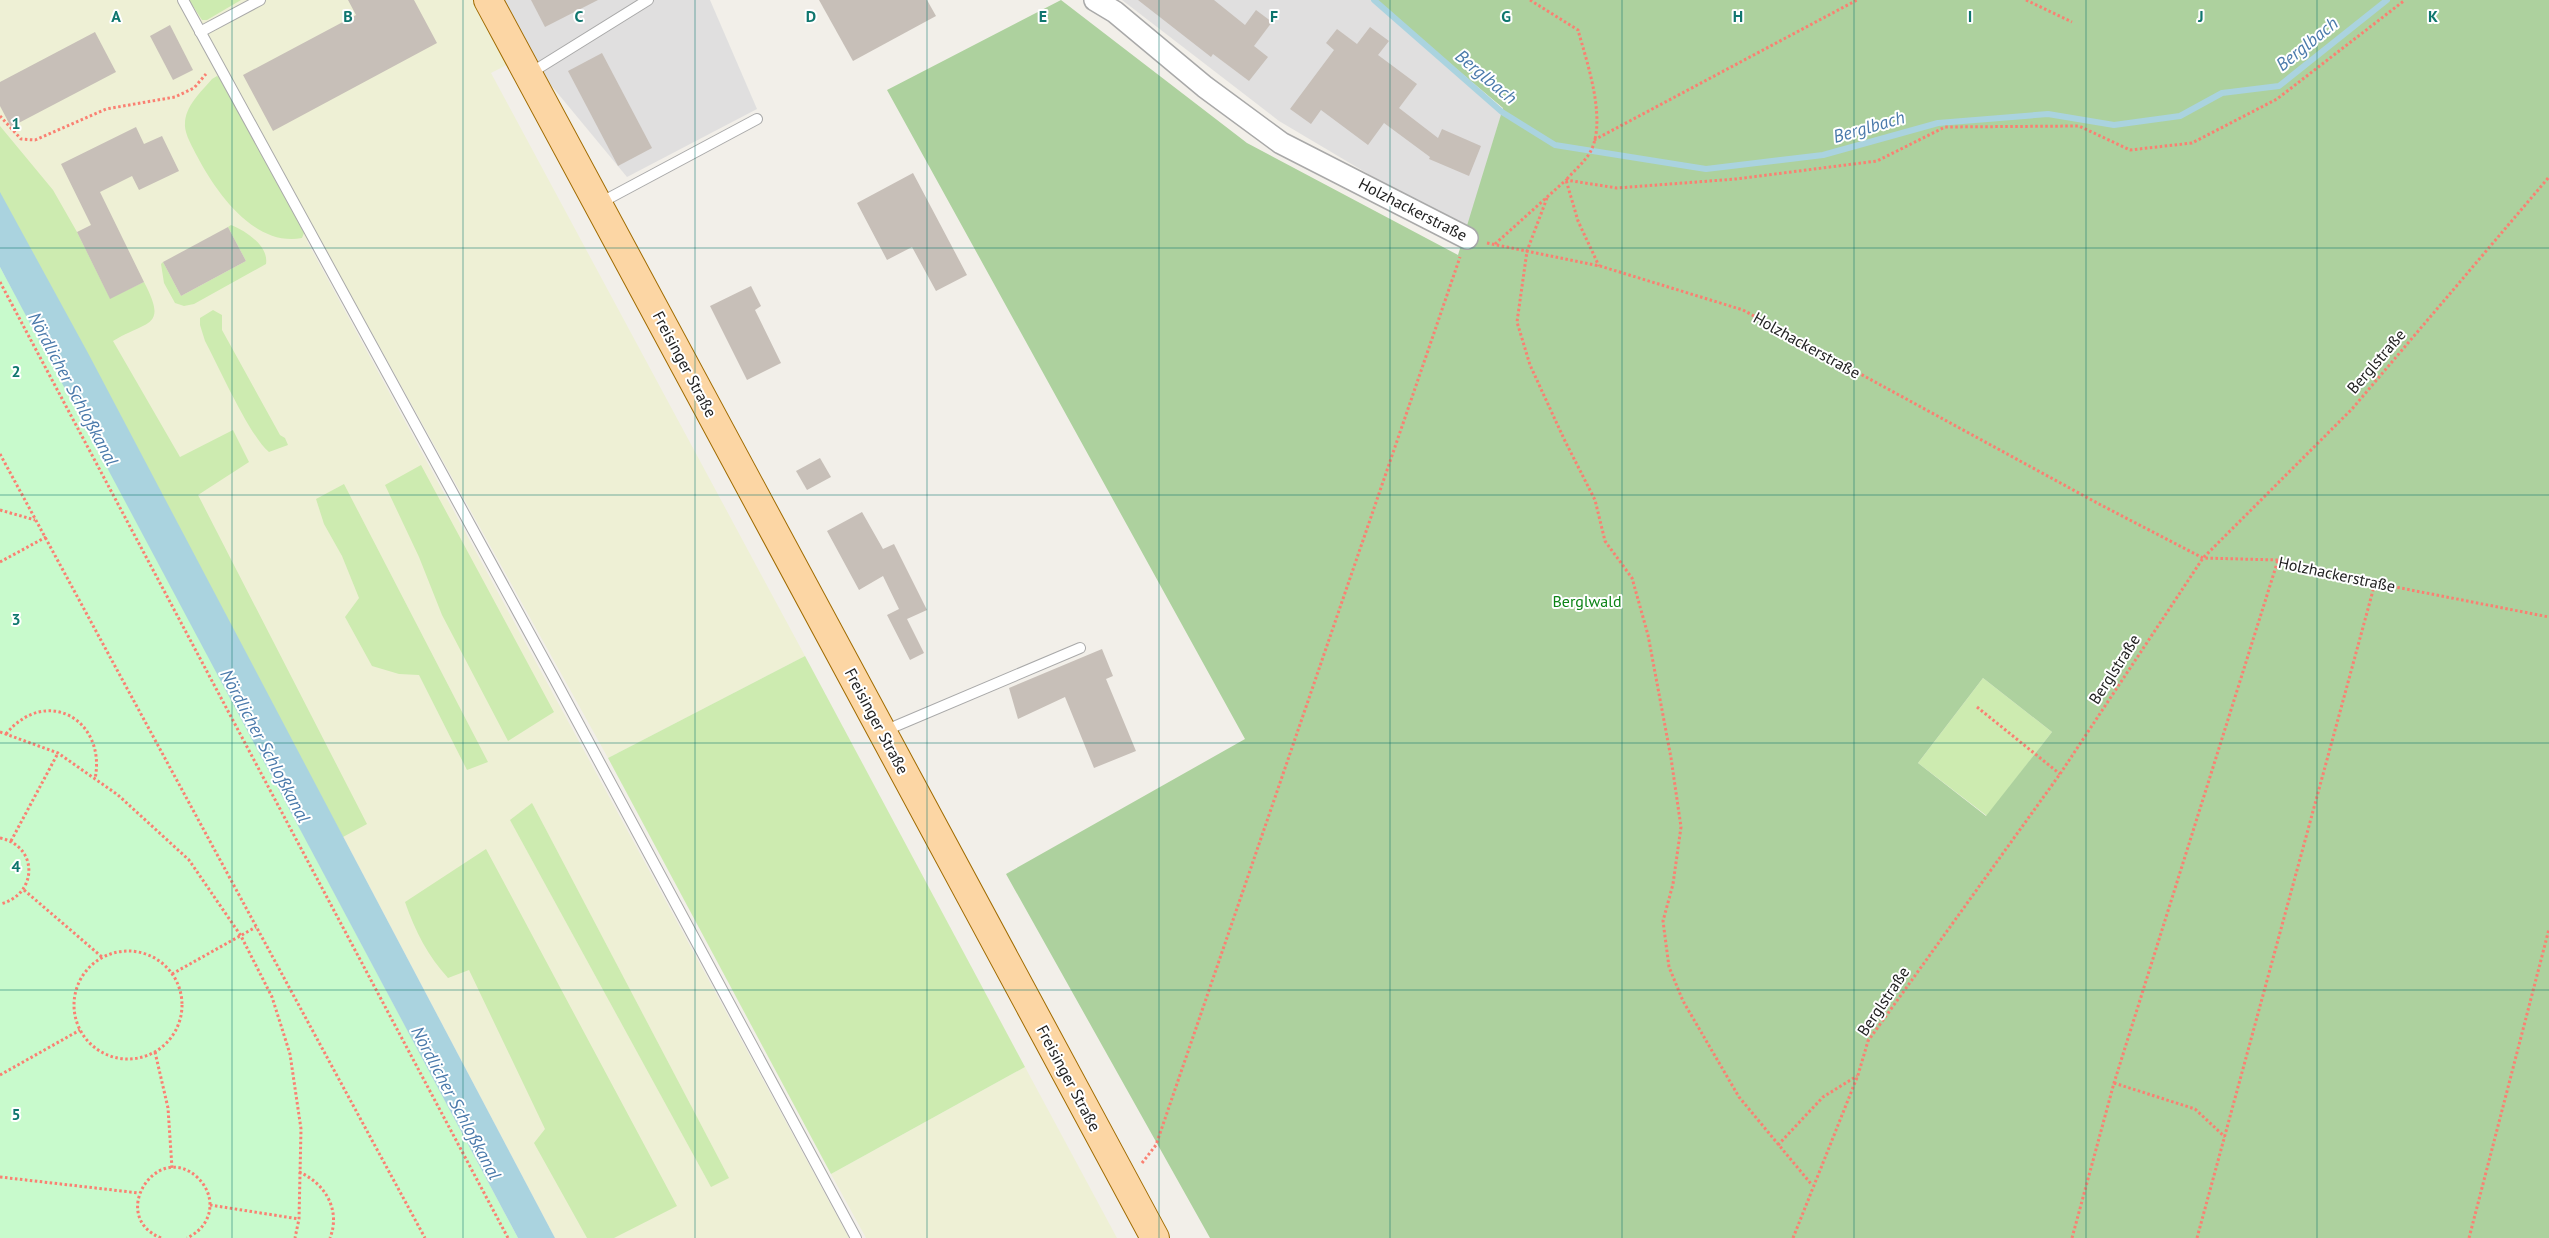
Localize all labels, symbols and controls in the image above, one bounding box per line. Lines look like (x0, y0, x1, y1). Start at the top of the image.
text: A (111, 6, 121, 26)
text: B (343, 6, 353, 26)
text: C (575, 6, 584, 26)
text: D (806, 6, 816, 26)
text: E (1039, 6, 1047, 26)
text: F (1270, 6, 1278, 26)
text: G (1501, 6, 1511, 26)
text: H (1733, 6, 1743, 26)
text: I (1968, 6, 1972, 26)
text: J (2197, 6, 2204, 26)
text: K (2428, 6, 2438, 26)
water label: Berglbach (2271, 12, 2342, 76)
water label: Berglbach (1451, 44, 1522, 109)
water label: Berglbach (1830, 105, 1907, 148)
text: 1 (11, 113, 21, 133)
street label: Holzhackerstraße (1355, 173, 1471, 245)
street label: Holzhackerstraße (1750, 307, 1864, 383)
water label: Nördlicher Schloßkanal (23, 308, 124, 470)
street label: Freisinger Straße (649, 308, 721, 420)
street label: Berglstraße (2342, 325, 2410, 397)
text: 2 (11, 361, 21, 381)
street label: Holzhackerstraße (2277, 552, 2397, 596)
park label: Berglwald (1552, 591, 1622, 611)
text: 3 (11, 609, 21, 629)
street label: Berglstraße (2084, 630, 2144, 708)
water label: Nördlicher Schloßkanal (215, 665, 316, 827)
street label: Freisinger Straße (841, 665, 913, 777)
text: 4 (11, 856, 21, 876)
street label: Berglstraße (1853, 963, 1913, 1039)
water label: Nördlicher Schloßkanal (406, 1022, 507, 1184)
street label: Freisinger Straße (1033, 1022, 1105, 1134)
text: 5 (11, 1104, 21, 1124)

